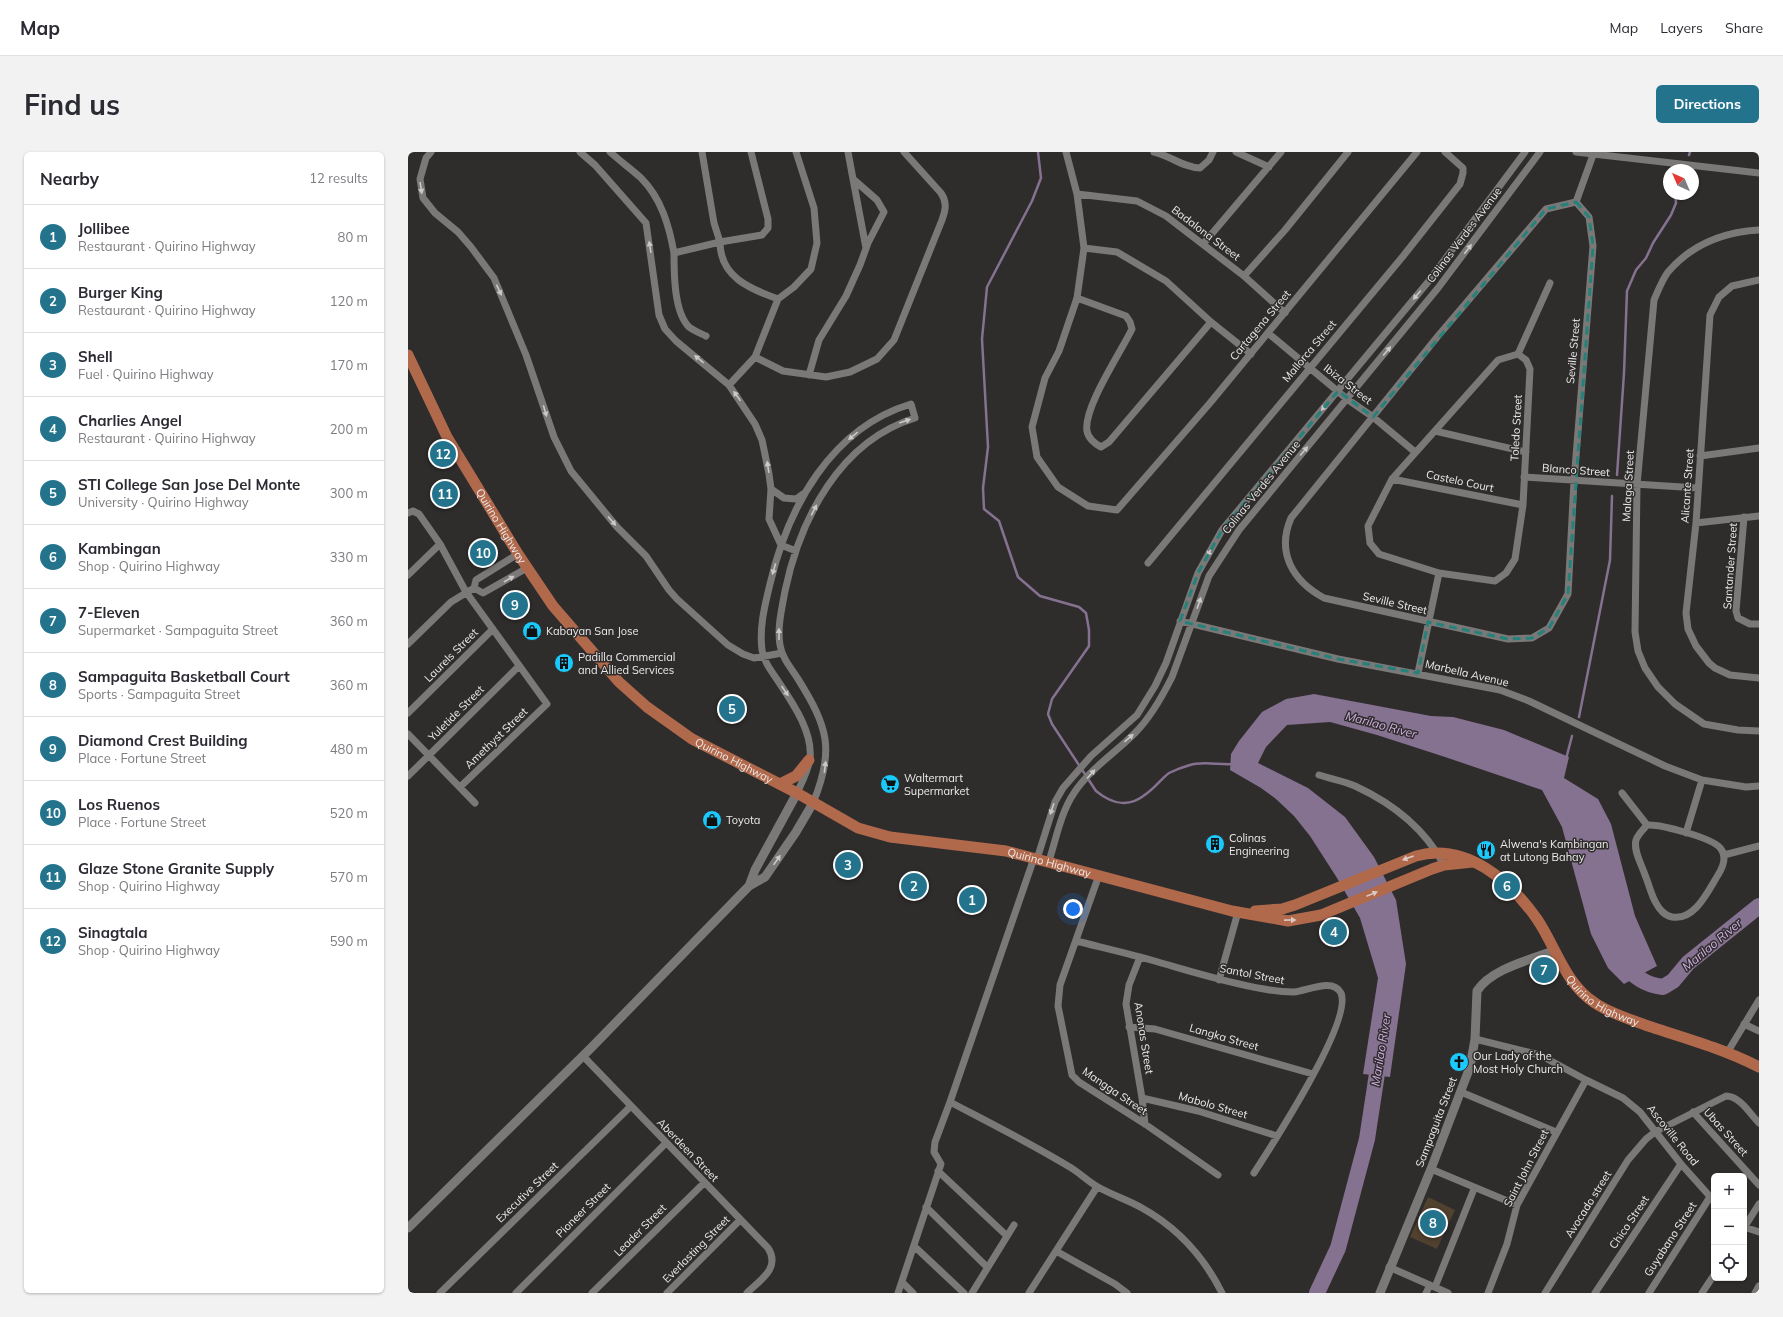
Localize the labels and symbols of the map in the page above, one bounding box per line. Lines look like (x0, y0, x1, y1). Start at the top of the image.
north arrow (1663, 164, 1699, 200)
one-way arrow (418, 182, 424, 194)
street label: Colinas Verdes Avenue (1423, 184, 1505, 286)
street label: Badalona Street (1169, 203, 1243, 264)
one-way arrow (647, 241, 653, 253)
one-way arrow (1464, 243, 1472, 254)
one-way arrow (496, 284, 502, 295)
street label: Cartagena Street (1226, 287, 1294, 363)
one-way arrow (1413, 290, 1422, 300)
street label: Mallorca Street (1279, 317, 1339, 385)
street label: Seville Street (1563, 318, 1583, 384)
one-way arrow (1383, 345, 1392, 356)
one-way arrow (694, 355, 705, 364)
street label: Ibiza Street (1321, 361, 1375, 407)
one-way arrow (733, 391, 741, 401)
street label: Toledo Street (1507, 394, 1525, 462)
one-way arrow (1321, 401, 1330, 411)
one-way arrow (542, 405, 548, 417)
one-way arrow (899, 418, 911, 424)
one-way arrow (847, 431, 858, 440)
street label: Colinas Verdes Avenue (1219, 437, 1303, 537)
pin: 12 (430, 439, 456, 469)
one-way arrow (1300, 445, 1309, 456)
street label: Alicante Street (1677, 448, 1697, 524)
street label: Malaga Street (1619, 450, 1637, 522)
one-way arrow (765, 461, 771, 473)
street label: Blanco Street (1542, 461, 1611, 479)
street label: Castelo Court (1425, 467, 1495, 495)
pin: 11 (432, 479, 458, 509)
street label: Quirino Highway (473, 486, 530, 566)
one-way arrow (811, 504, 817, 516)
one-way arrow (608, 515, 617, 526)
street label: Santander Street (1720, 522, 1740, 610)
pin: 10 (470, 538, 496, 568)
one-way arrow (1206, 545, 1213, 557)
one-way arrow (771, 563, 777, 575)
one-way arrow (503, 575, 515, 582)
street label: Seville Street (1361, 589, 1429, 617)
pin: 9 (502, 590, 528, 620)
one-way arrow (1196, 596, 1202, 608)
shop icon: Kabayan San Jose (521, 620, 543, 642)
place label: Kabayan San Jose (546, 624, 638, 638)
street label: Laurels Street (421, 625, 481, 685)
one-way arrow (776, 627, 782, 640)
place label: Padilla Commercial and Allied Services (578, 650, 675, 677)
building icon: Padilla Commercial and Allied Services (553, 652, 575, 674)
street label: Marbella Avenue (1424, 657, 1510, 689)
street label: Yuletide Street (424, 682, 487, 745)
one-way arrow (781, 686, 789, 697)
pin: 5 (719, 694, 745, 724)
street label: Amethyst Street (462, 704, 531, 772)
water label: Marilao River (1344, 708, 1419, 741)
one-way arrow (1124, 733, 1135, 742)
street label: Quirino Highway (693, 735, 775, 786)
one-way arrow (822, 760, 828, 773)
one-way arrow (1086, 769, 1095, 779)
place label: Waltermart Supermarket (904, 771, 970, 798)
supermarket icon: Waltermart Supermarket (879, 773, 901, 795)
one-way arrow (1049, 804, 1055, 816)
shop icon: Toyota (701, 809, 723, 831)
place label: Toyota (726, 813, 760, 827)
place label: Colinas Engineering (1229, 831, 1289, 858)
building icon: Colinas Engineering (1204, 833, 1226, 855)
place label: Alwena's Kambingan at Lutong Bahay (1500, 837, 1609, 864)
restaurant icon: Alwena's Kambingan at Lutong Bahay (1475, 839, 1497, 861)
street label: Quirino Highway (1006, 845, 1093, 880)
pin: 3 (835, 850, 861, 880)
one-way arrow (773, 854, 781, 865)
one-way arrow (1402, 856, 1414, 862)
pin: 2 (901, 871, 927, 901)
pin: 6 (1494, 871, 1520, 901)
pin: 1 (959, 885, 985, 915)
one-way arrow (1367, 890, 1379, 896)
your location (1063, 899, 1083, 919)
water label: Marilao River (1679, 915, 1745, 974)
one-way arrow (1284, 917, 1297, 923)
pin: 4 (1321, 917, 1347, 947)
pin: 7 (1531, 955, 1557, 985)
street label: Santol Street (1218, 961, 1286, 987)
street label: Quirino Highway (1563, 972, 1641, 1029)
street label: Anonas Street (1131, 1001, 1157, 1075)
water label: Marilao River (1367, 1012, 1394, 1087)
street label: Langka Street (1188, 1020, 1260, 1054)
place label: Our Lady of the Most Holy Church (1473, 1049, 1563, 1076)
church icon: Our Lady of the Most Holy Church (1448, 1051, 1470, 1073)
street label: Mangga Street (1080, 1064, 1150, 1118)
street label: Sampaguita Street (1412, 1075, 1460, 1169)
street label: Mabolo Street (1177, 1088, 1249, 1122)
street label: Ascoville Road (1644, 1102, 1702, 1168)
street label: Ubas Street (1701, 1105, 1751, 1159)
street label: Aberdeen Street (654, 1115, 722, 1185)
street label: Saint John Street (1500, 1127, 1552, 1209)
street label: Executive Street (493, 1159, 561, 1225)
street label: Avocado street (1562, 1168, 1614, 1240)
street label: Pioneer Street (553, 1180, 613, 1240)
street label: Chico Street (1606, 1192, 1652, 1251)
street label: Guyabano Street (1641, 1199, 1699, 1279)
street label: Leader Street (611, 1201, 669, 1259)
pin: 8 (1420, 1208, 1446, 1238)
street label: Everlasting Street (659, 1212, 733, 1286)

